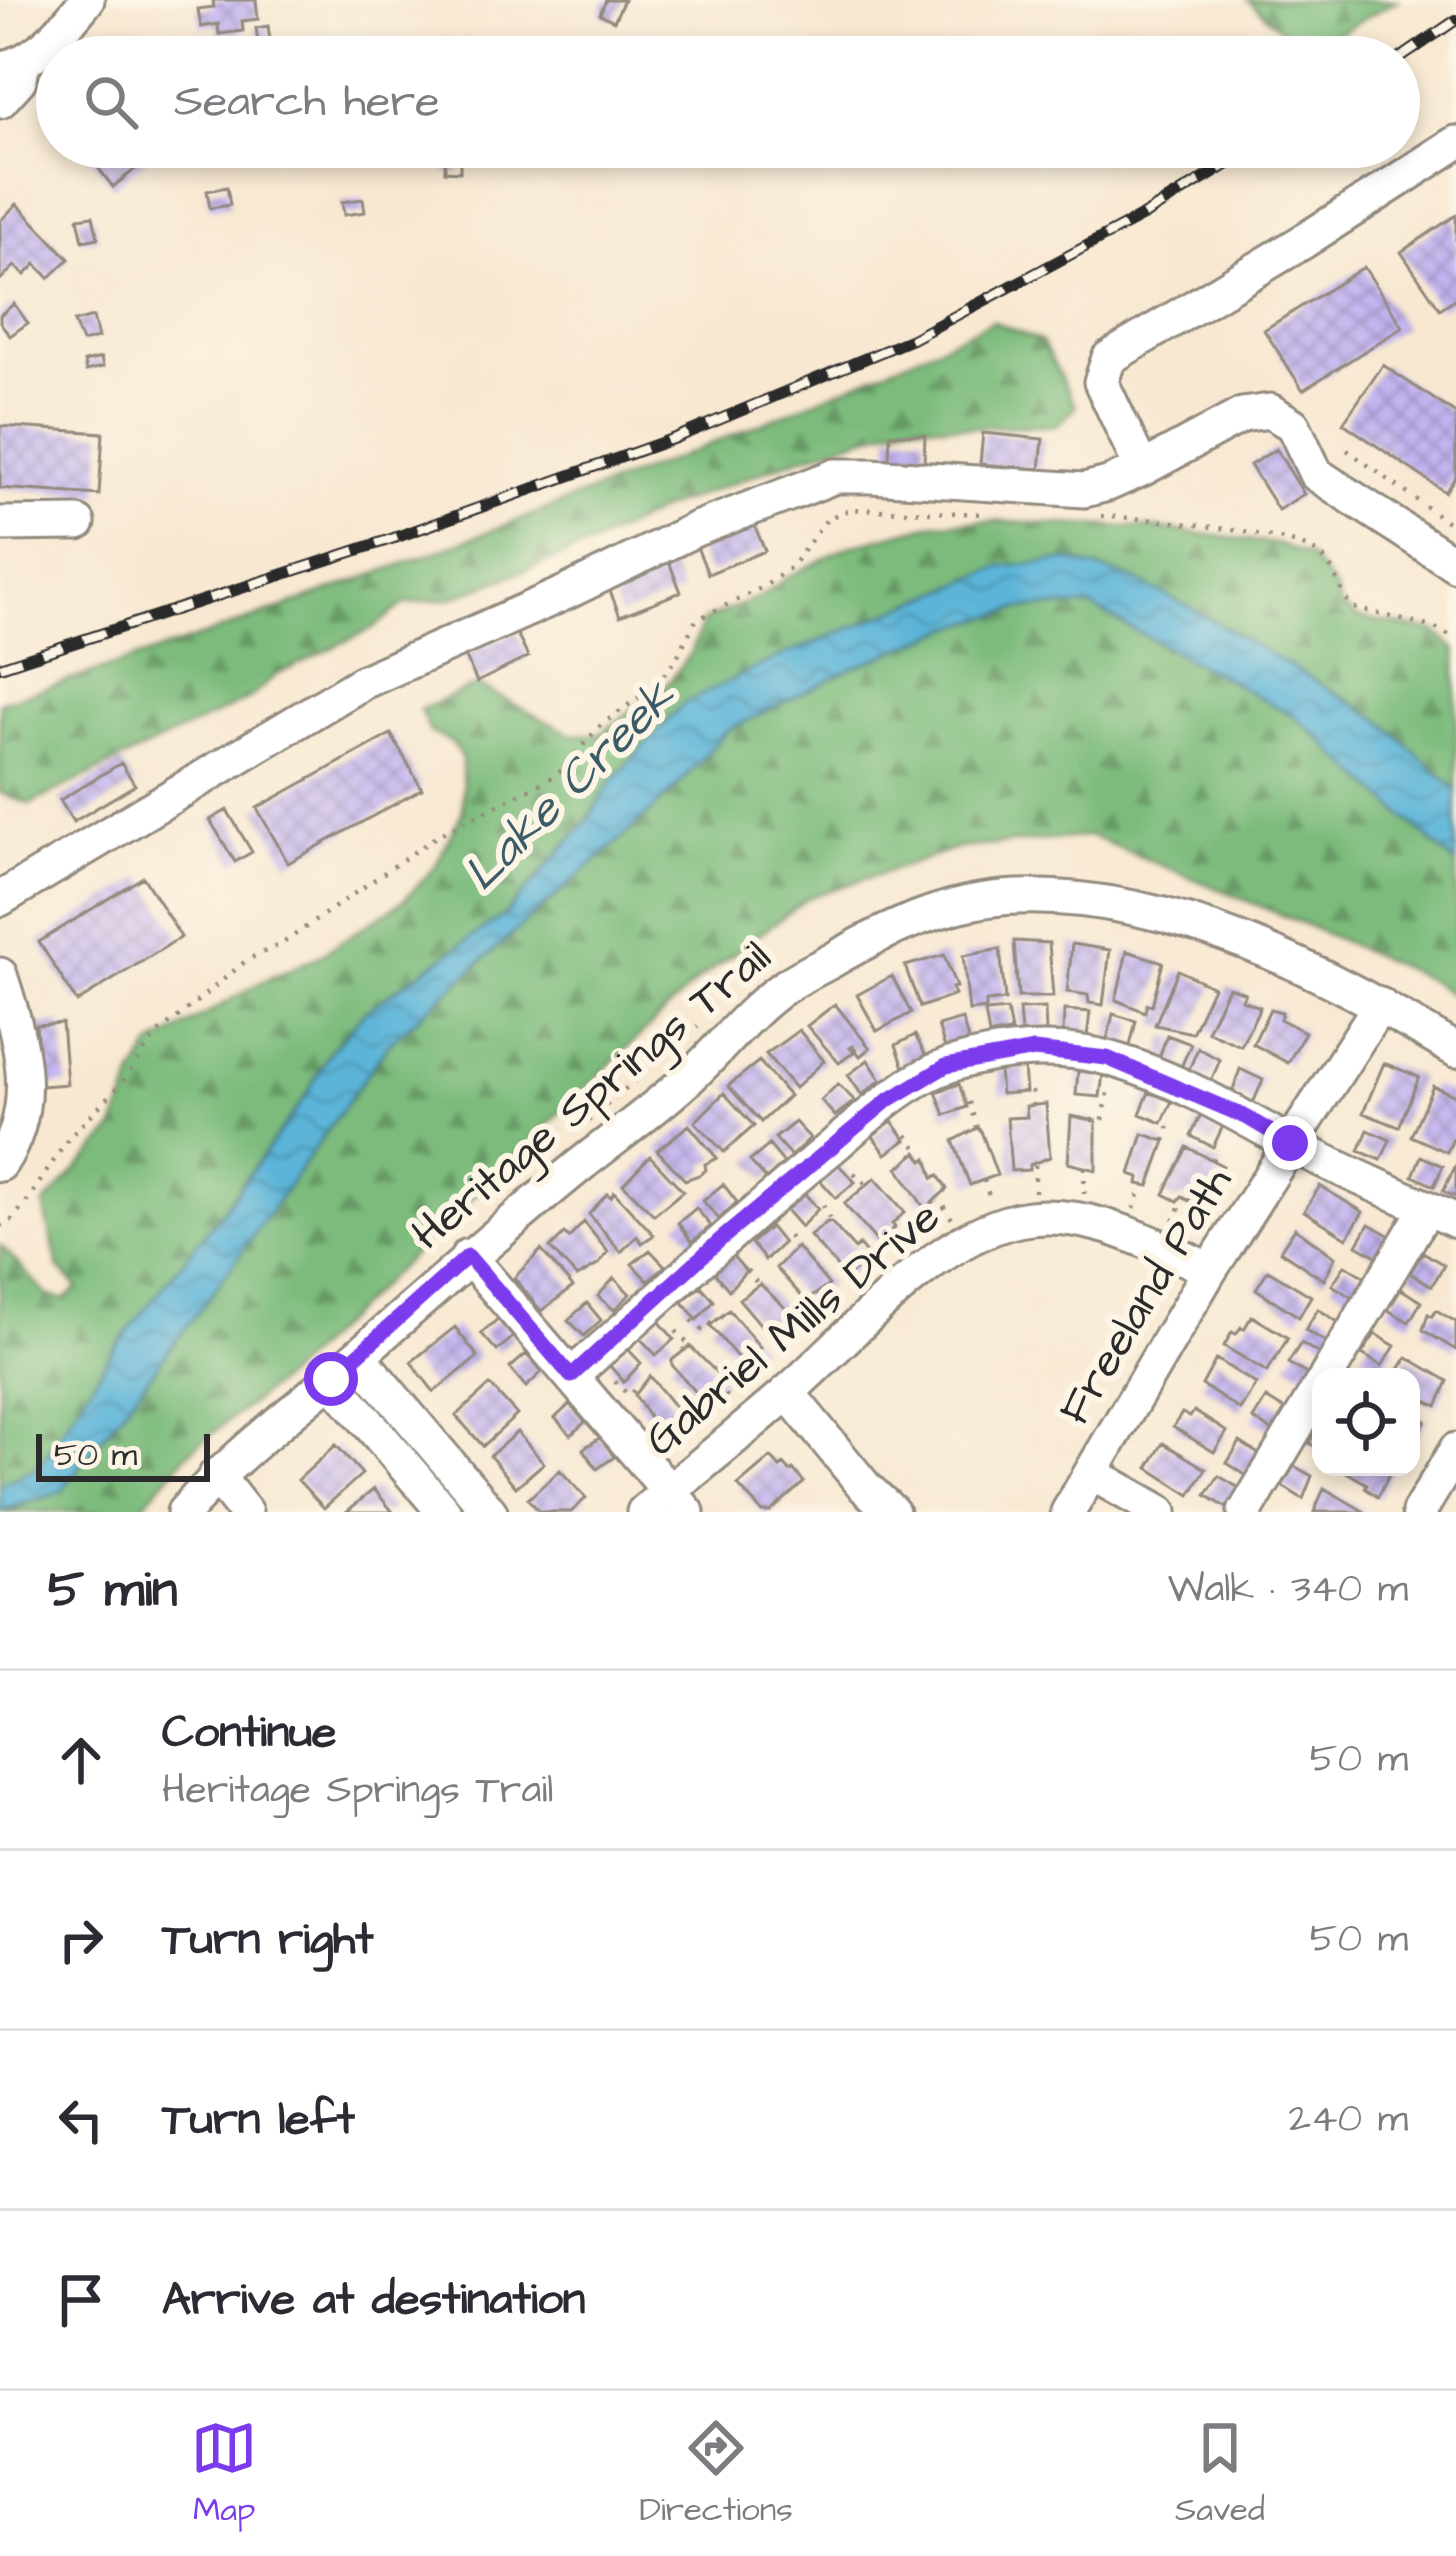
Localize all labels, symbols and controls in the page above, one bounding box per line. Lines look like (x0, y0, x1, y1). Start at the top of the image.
search box (36, 36, 1420, 168)
icon: search (78, 69, 144, 135)
text: Search here (174, 71, 440, 133)
water label: Lake Creek (450, 665, 691, 906)
street label: Heritage Springs Trail (399, 927, 785, 1265)
route end (1263, 1116, 1317, 1170)
street label: Freeland Path (1045, 1156, 1247, 1436)
street label: Gabriel Mills Drive (632, 1187, 954, 1471)
route start (304, 1352, 358, 1406)
map controls (1312, 1368, 1420, 1476)
button: locate (1312, 1368, 1420, 1476)
scale bar (36, 1428, 210, 1481)
text: 50 m (54, 1432, 137, 1478)
text: 5 min (48, 1555, 177, 1626)
text: Walk · 340 m (1168, 1563, 1408, 1617)
text: Continue (162, 1702, 336, 1764)
icon: ahead (48, 1727, 114, 1793)
text: 50 m (1310, 1733, 1408, 1787)
text: Heritage Springs Trail (162, 1764, 553, 1818)
icon: right (48, 1907, 114, 1973)
text: Turn right (162, 1909, 374, 1971)
text: 50 m (1310, 1913, 1408, 1967)
icon: left (48, 2087, 114, 2153)
text: Turn left (162, 2089, 355, 2151)
text: 240 m (1289, 2093, 1408, 2147)
icon: arrive (48, 2267, 114, 2333)
text: Arrive at destination (162, 2269, 585, 2331)
tab: Map (191, 2415, 257, 2533)
tab: Directions (639, 2415, 793, 2533)
tab: Saved (1175, 2415, 1265, 2533)

